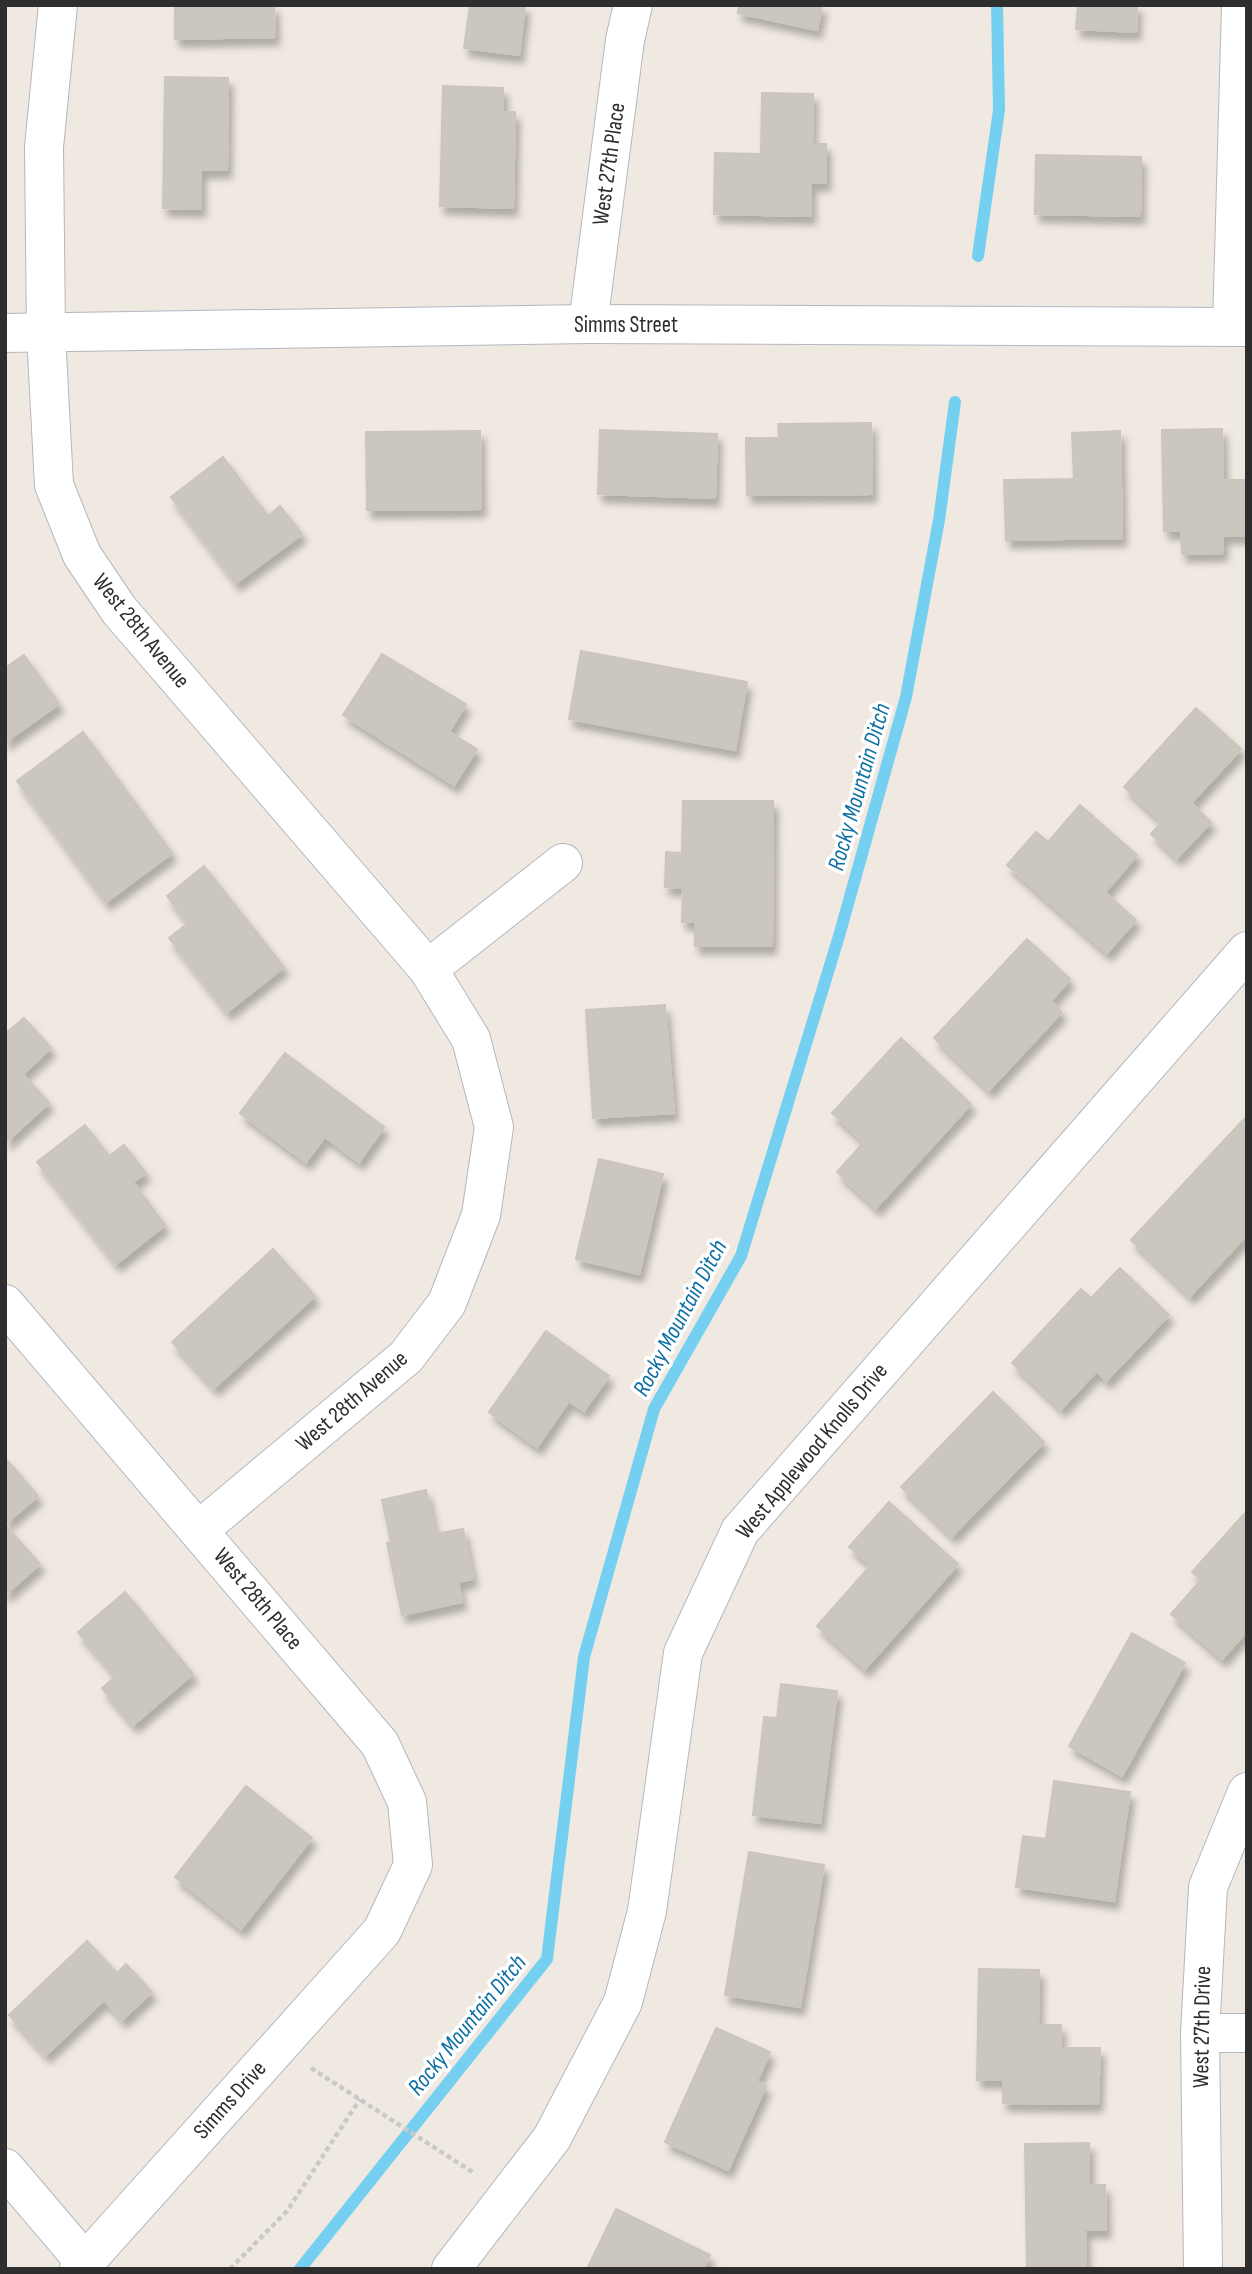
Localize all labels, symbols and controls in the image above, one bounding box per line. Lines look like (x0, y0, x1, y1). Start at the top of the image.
street label: West 27th Place (587, 101, 631, 227)
street label: Simms Street (574, 311, 678, 339)
street label: West 28th Avenue (86, 568, 196, 694)
water label: Rocky Mountain Ditch (821, 700, 897, 874)
water label: Rocky Mountain Ditch (627, 1235, 733, 1401)
street label: West 28th Avenue (290, 1345, 414, 1457)
street label: West Applewood Knolls Drive (730, 1357, 894, 1545)
street label: West 28th Place (207, 1542, 309, 1656)
water label: Rocky Mountain Ditch (401, 1949, 533, 2101)
street label: West 27th Drive (1187, 1966, 1217, 2088)
street label: Simms Drive (188, 2055, 272, 2145)

